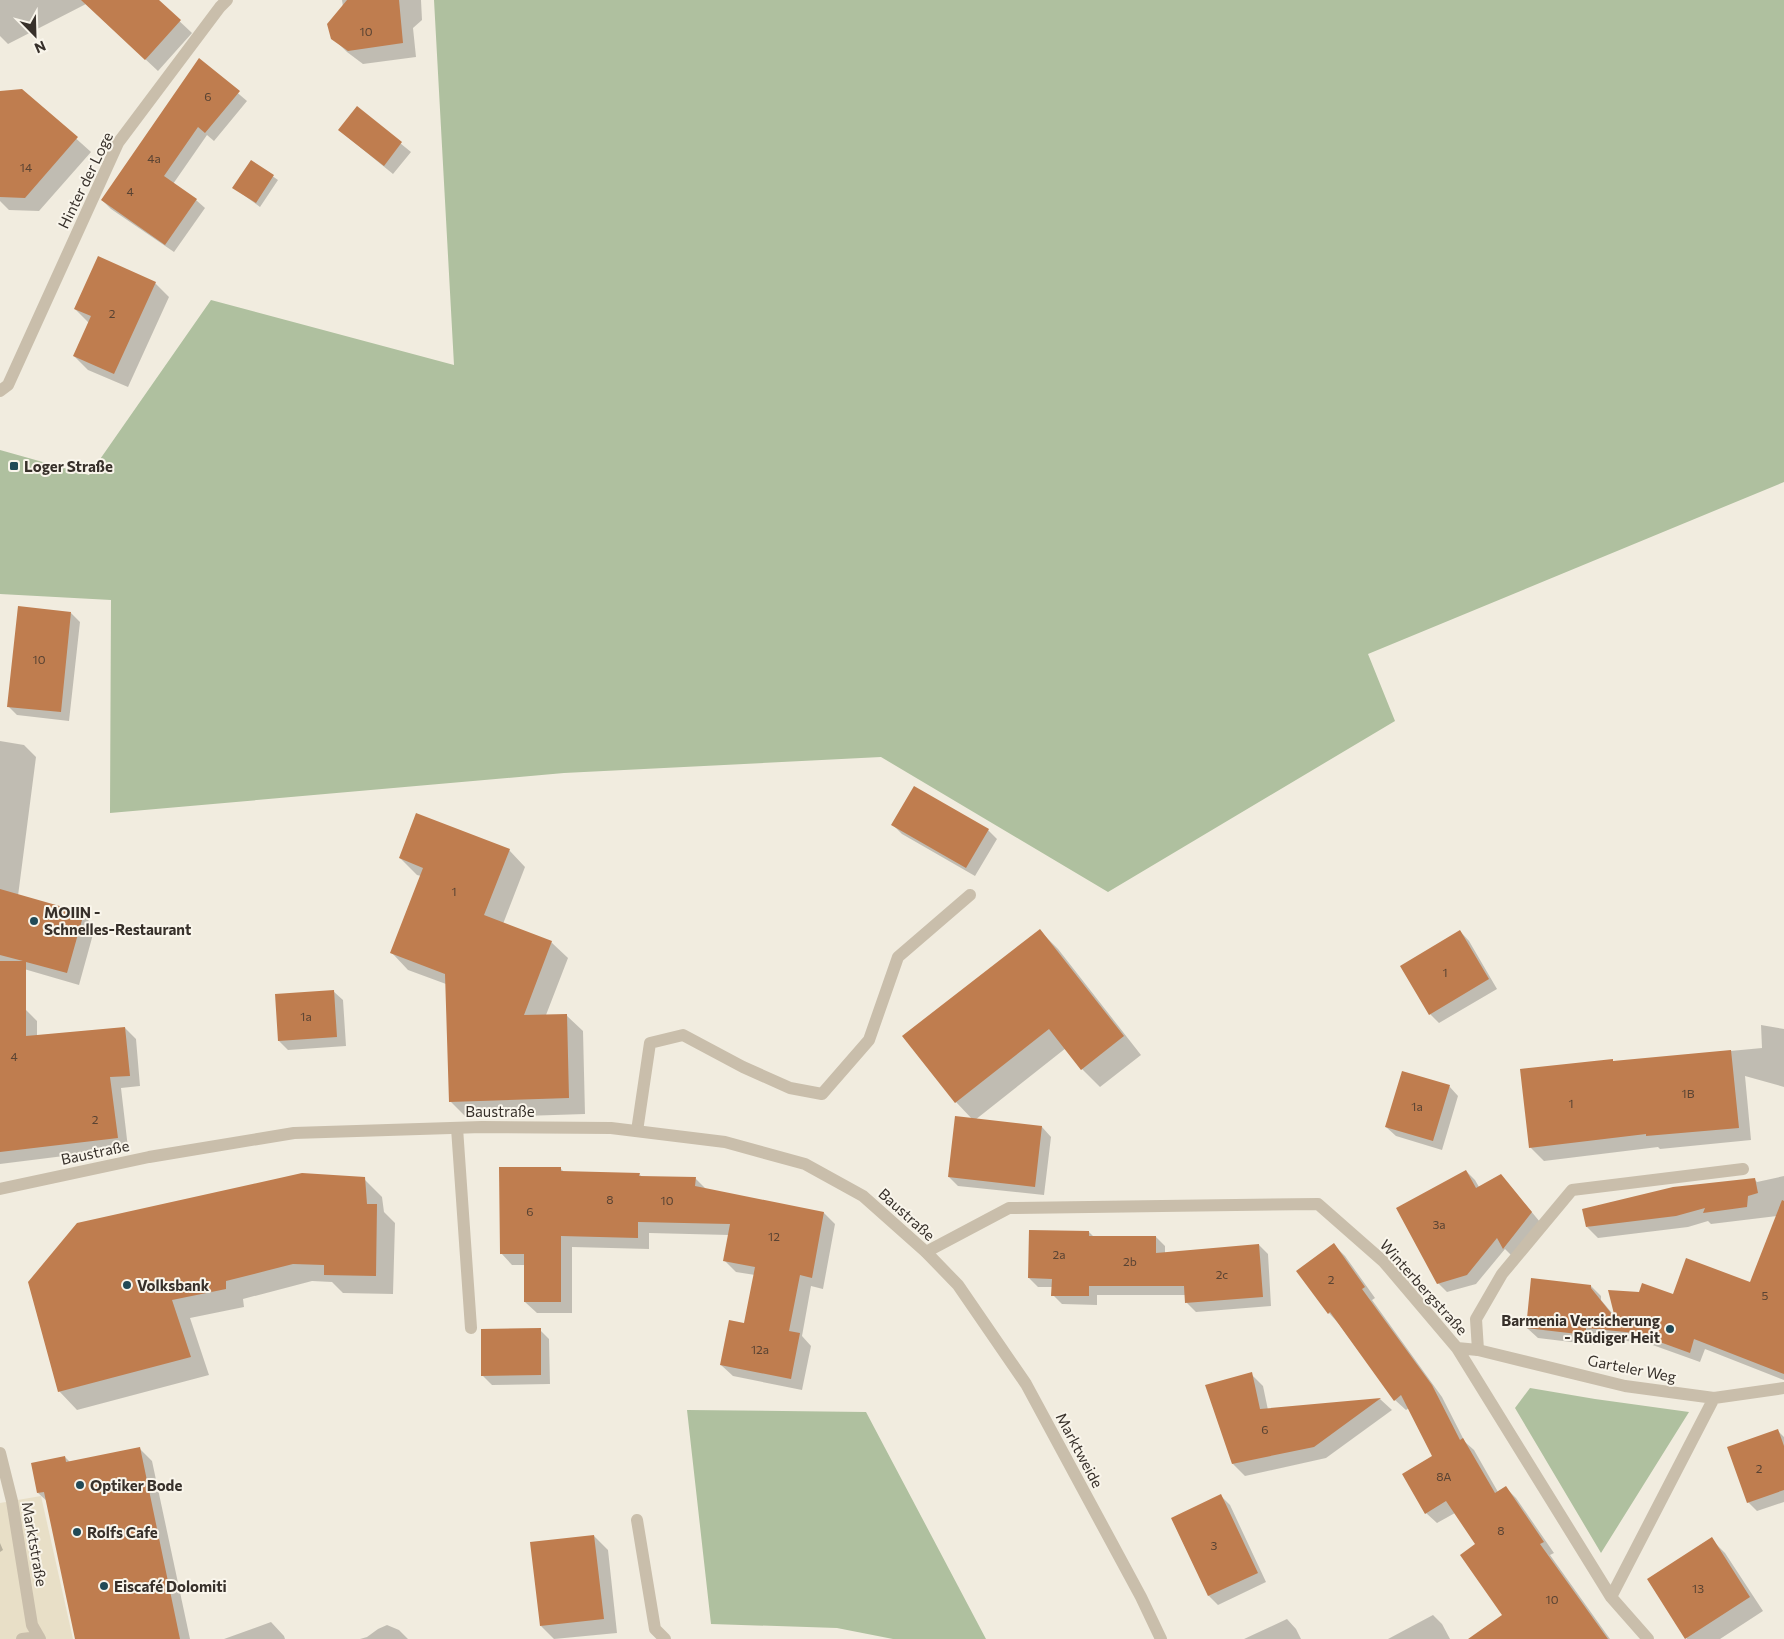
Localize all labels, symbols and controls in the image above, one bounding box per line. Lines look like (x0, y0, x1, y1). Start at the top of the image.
north arrow (10, 10, 60, 60)
house number: 10 (360, 24, 373, 38)
text: N (32, 38, 48, 57)
house number: 6 (204, 89, 212, 103)
street label: Hinter der Loge (54, 129, 116, 231)
house number: 4a (147, 151, 161, 165)
house number: 14 (20, 160, 32, 174)
house number: 4 (126, 184, 134, 198)
house number: 2 (109, 306, 116, 320)
place label: Loger Straße (24, 457, 113, 475)
marker: Loger Straße (8, 460, 20, 472)
house number: 10 (33, 652, 46, 666)
house number: 1 (451, 884, 457, 898)
place label: MOIIN - Schnelles-Restaurant (44, 903, 191, 938)
marker: MOIIN - Schnelles-Restaurant (28, 915, 40, 927)
house number: 1 (1442, 965, 1448, 979)
house number: 1a (300, 1009, 312, 1023)
house number: 4 (10, 1049, 18, 1063)
house number: 1B (1682, 1086, 1695, 1100)
house number: 1 (1568, 1096, 1574, 1110)
house number: 1a (1411, 1099, 1423, 1113)
street label: Baustraße (465, 1102, 535, 1120)
house number: 2 (92, 1112, 99, 1126)
street label: Baustraße (59, 1136, 131, 1168)
street label: Baustraße (875, 1184, 939, 1244)
house number: 8 (606, 1192, 614, 1206)
house number: 10 (661, 1193, 674, 1207)
house number: 6 (526, 1204, 534, 1218)
house number: 3a (1432, 1217, 1446, 1231)
house number: 12 (768, 1229, 780, 1243)
street label: Winterbergstraße (1376, 1236, 1472, 1339)
house number: 2a (1053, 1247, 1065, 1261)
house number: 2b (1123, 1254, 1137, 1268)
house number: 2c (1216, 1267, 1228, 1281)
house number: 2 (1328, 1272, 1335, 1286)
place label: Volksbank (137, 1276, 210, 1294)
marker: Volksbank (121, 1279, 133, 1291)
house number: 5 (1762, 1288, 1769, 1302)
place label: Barmenia Versicherung - Rüdiger Heit (1501, 1311, 1660, 1346)
marker: Barmenia Versicherung - Rüdiger Heit (1664, 1323, 1676, 1335)
house number: 12a (751, 1342, 769, 1356)
street label: Garteler Weg (1586, 1351, 1678, 1385)
street label: Marktweide (1053, 1409, 1107, 1491)
house number: 6 (1261, 1422, 1269, 1436)
house number: 2 (1756, 1461, 1763, 1475)
house number: 8A (1436, 1469, 1452, 1483)
place label: Optiker Bode (90, 1476, 182, 1494)
marker: Optiker Bode (74, 1479, 86, 1491)
street label: Marktstraße (19, 1500, 51, 1588)
place label: Rolfs Cafe (87, 1523, 158, 1541)
house number: 8 (1497, 1523, 1505, 1537)
marker: Rolfs Cafe (71, 1526, 83, 1538)
house number: 3 (1211, 1538, 1218, 1552)
place label: Eiscafé Dolomiti (114, 1577, 227, 1595)
marker: Eiscafé Dolomiti (98, 1580, 110, 1592)
house number: 13 (1692, 1581, 1704, 1595)
house number: 10 (1546, 1592, 1559, 1606)

